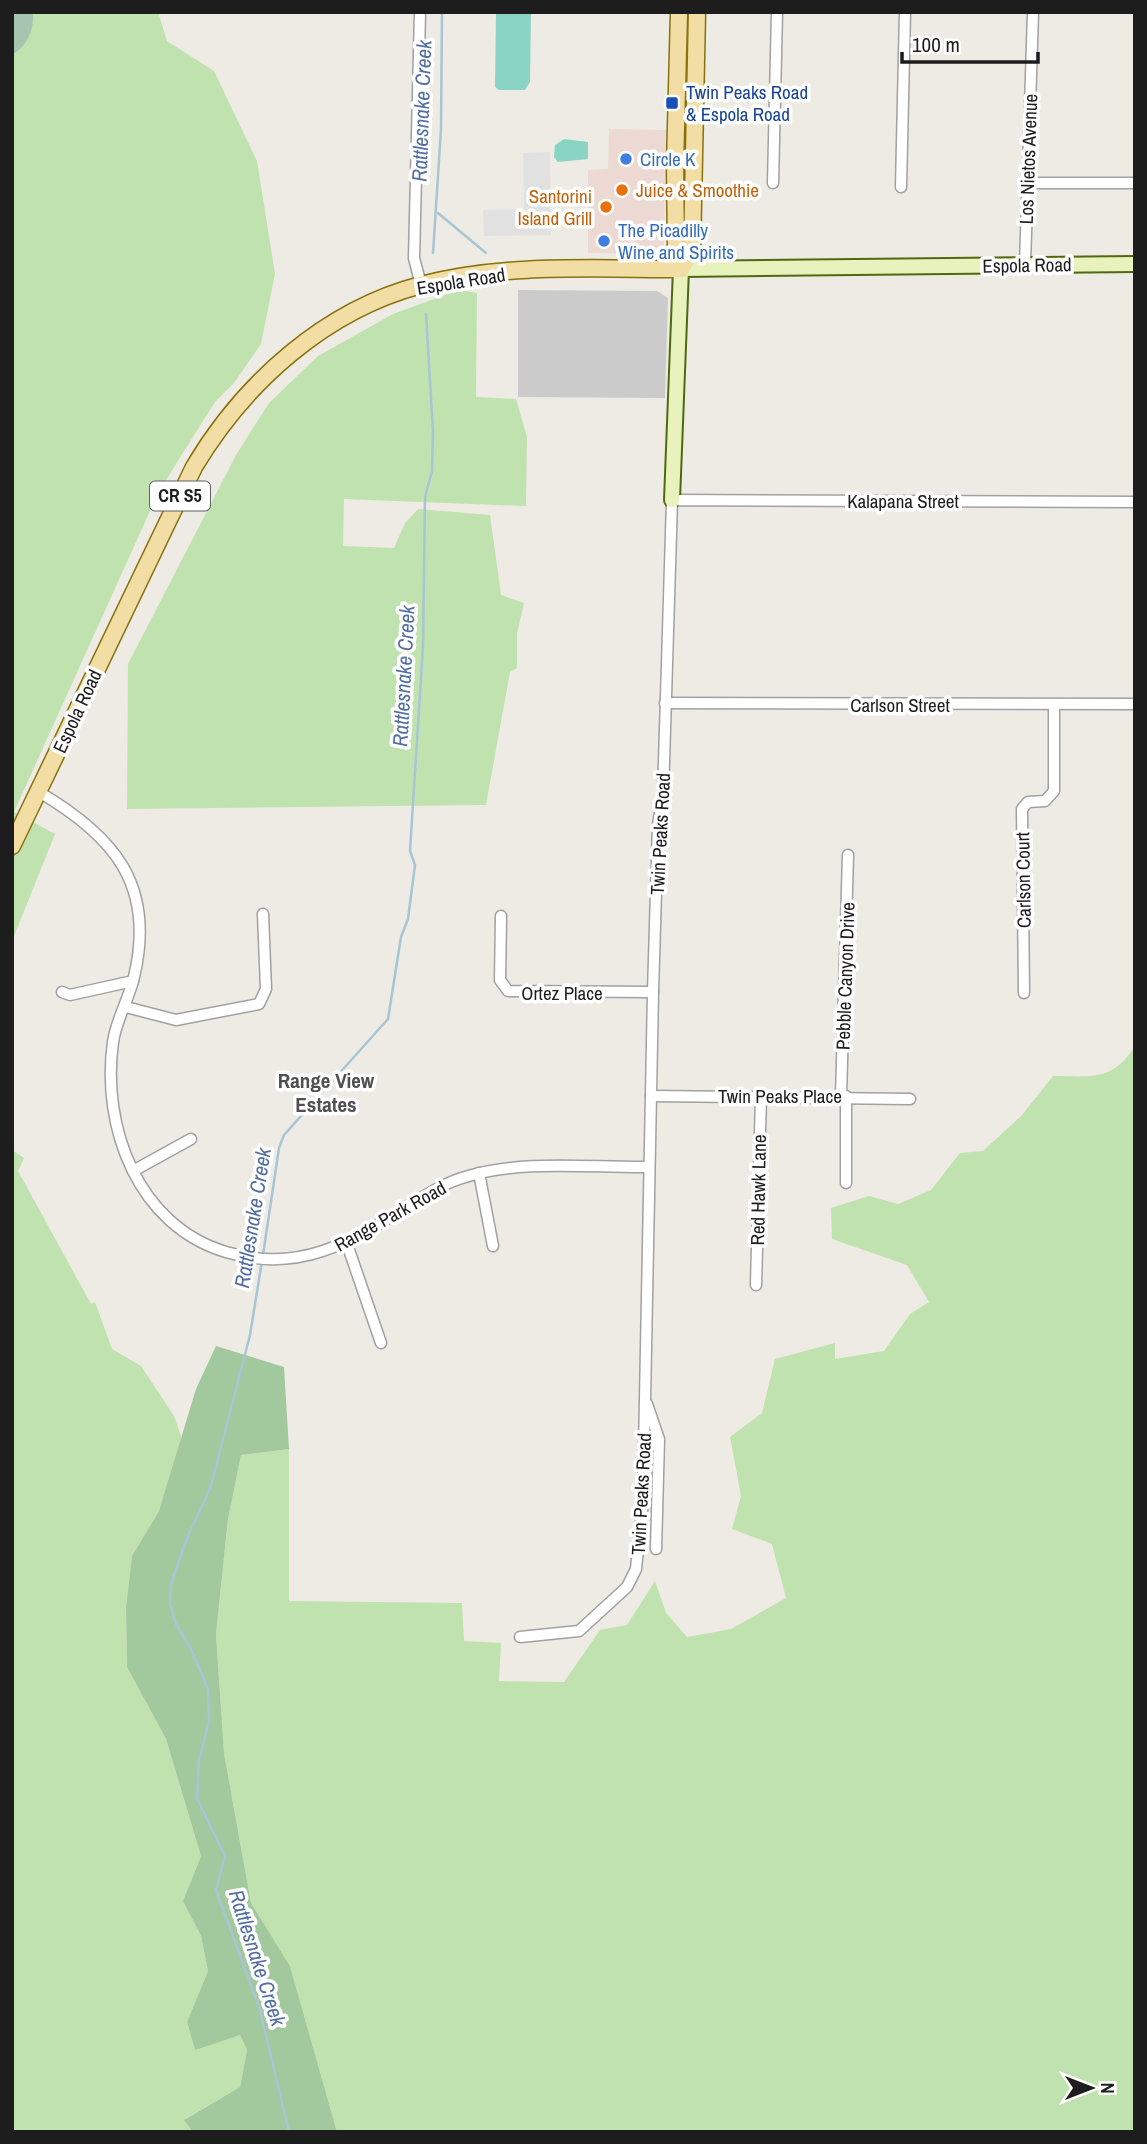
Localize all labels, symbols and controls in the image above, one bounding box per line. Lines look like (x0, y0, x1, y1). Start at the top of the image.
scale bar (902, 21, 1038, 65)
text: 100 m (912, 30, 960, 59)
water label: Rattlesnake Creek (405, 38, 439, 182)
place label: Twin Peaks Road & Espola Road (686, 79, 808, 127)
street label: Los Nietos Avenue (1013, 93, 1043, 225)
marker: Twin Peaks Road & Espola Road (664, 95, 680, 111)
place label: Circle K (640, 146, 696, 172)
marker: Circle K (618, 151, 634, 167)
place label: Juice & Smoothie (636, 177, 759, 203)
marker: Juice & Smoothie (614, 182, 630, 198)
place label: Santorini Island Grill (518, 183, 592, 231)
marker: Santorini Island Grill (598, 199, 614, 215)
place label: The Picadilly Wine and Spirits (618, 217, 734, 265)
marker: The Picadilly Wine and Spirits (596, 233, 612, 249)
street label: Espola Road (982, 251, 1072, 279)
street label: Espola Road (415, 261, 507, 301)
road number: CR S5 (150, 482, 210, 510)
street label: Kalapana Street (847, 488, 960, 514)
water label: Rattlesnake Creek (385, 603, 422, 747)
street label: Espola Road (46, 665, 108, 757)
street label: Carlson Street (850, 692, 950, 718)
street label: Twin Peaks Road (644, 772, 676, 896)
street label: Carlson Court (1009, 831, 1037, 928)
street label: Pebble Canyon Drive (829, 902, 861, 1050)
street label: Ortez Place (521, 980, 603, 1006)
district label: Range View Estates (278, 1066, 375, 1119)
street label: Twin Peaks Place (718, 1083, 842, 1109)
street label: Red Hawk Lane (744, 1134, 772, 1246)
water label: Rattlesnake Creek (227, 1144, 278, 1290)
street label: Range Park Road (330, 1175, 450, 1257)
street label: Twin Peaks Road (625, 1432, 657, 1556)
water label: Rattlesnake Creek (222, 1886, 294, 2031)
north arrow (1056, 2053, 1126, 2123)
text: N (1095, 2082, 1121, 2094)

